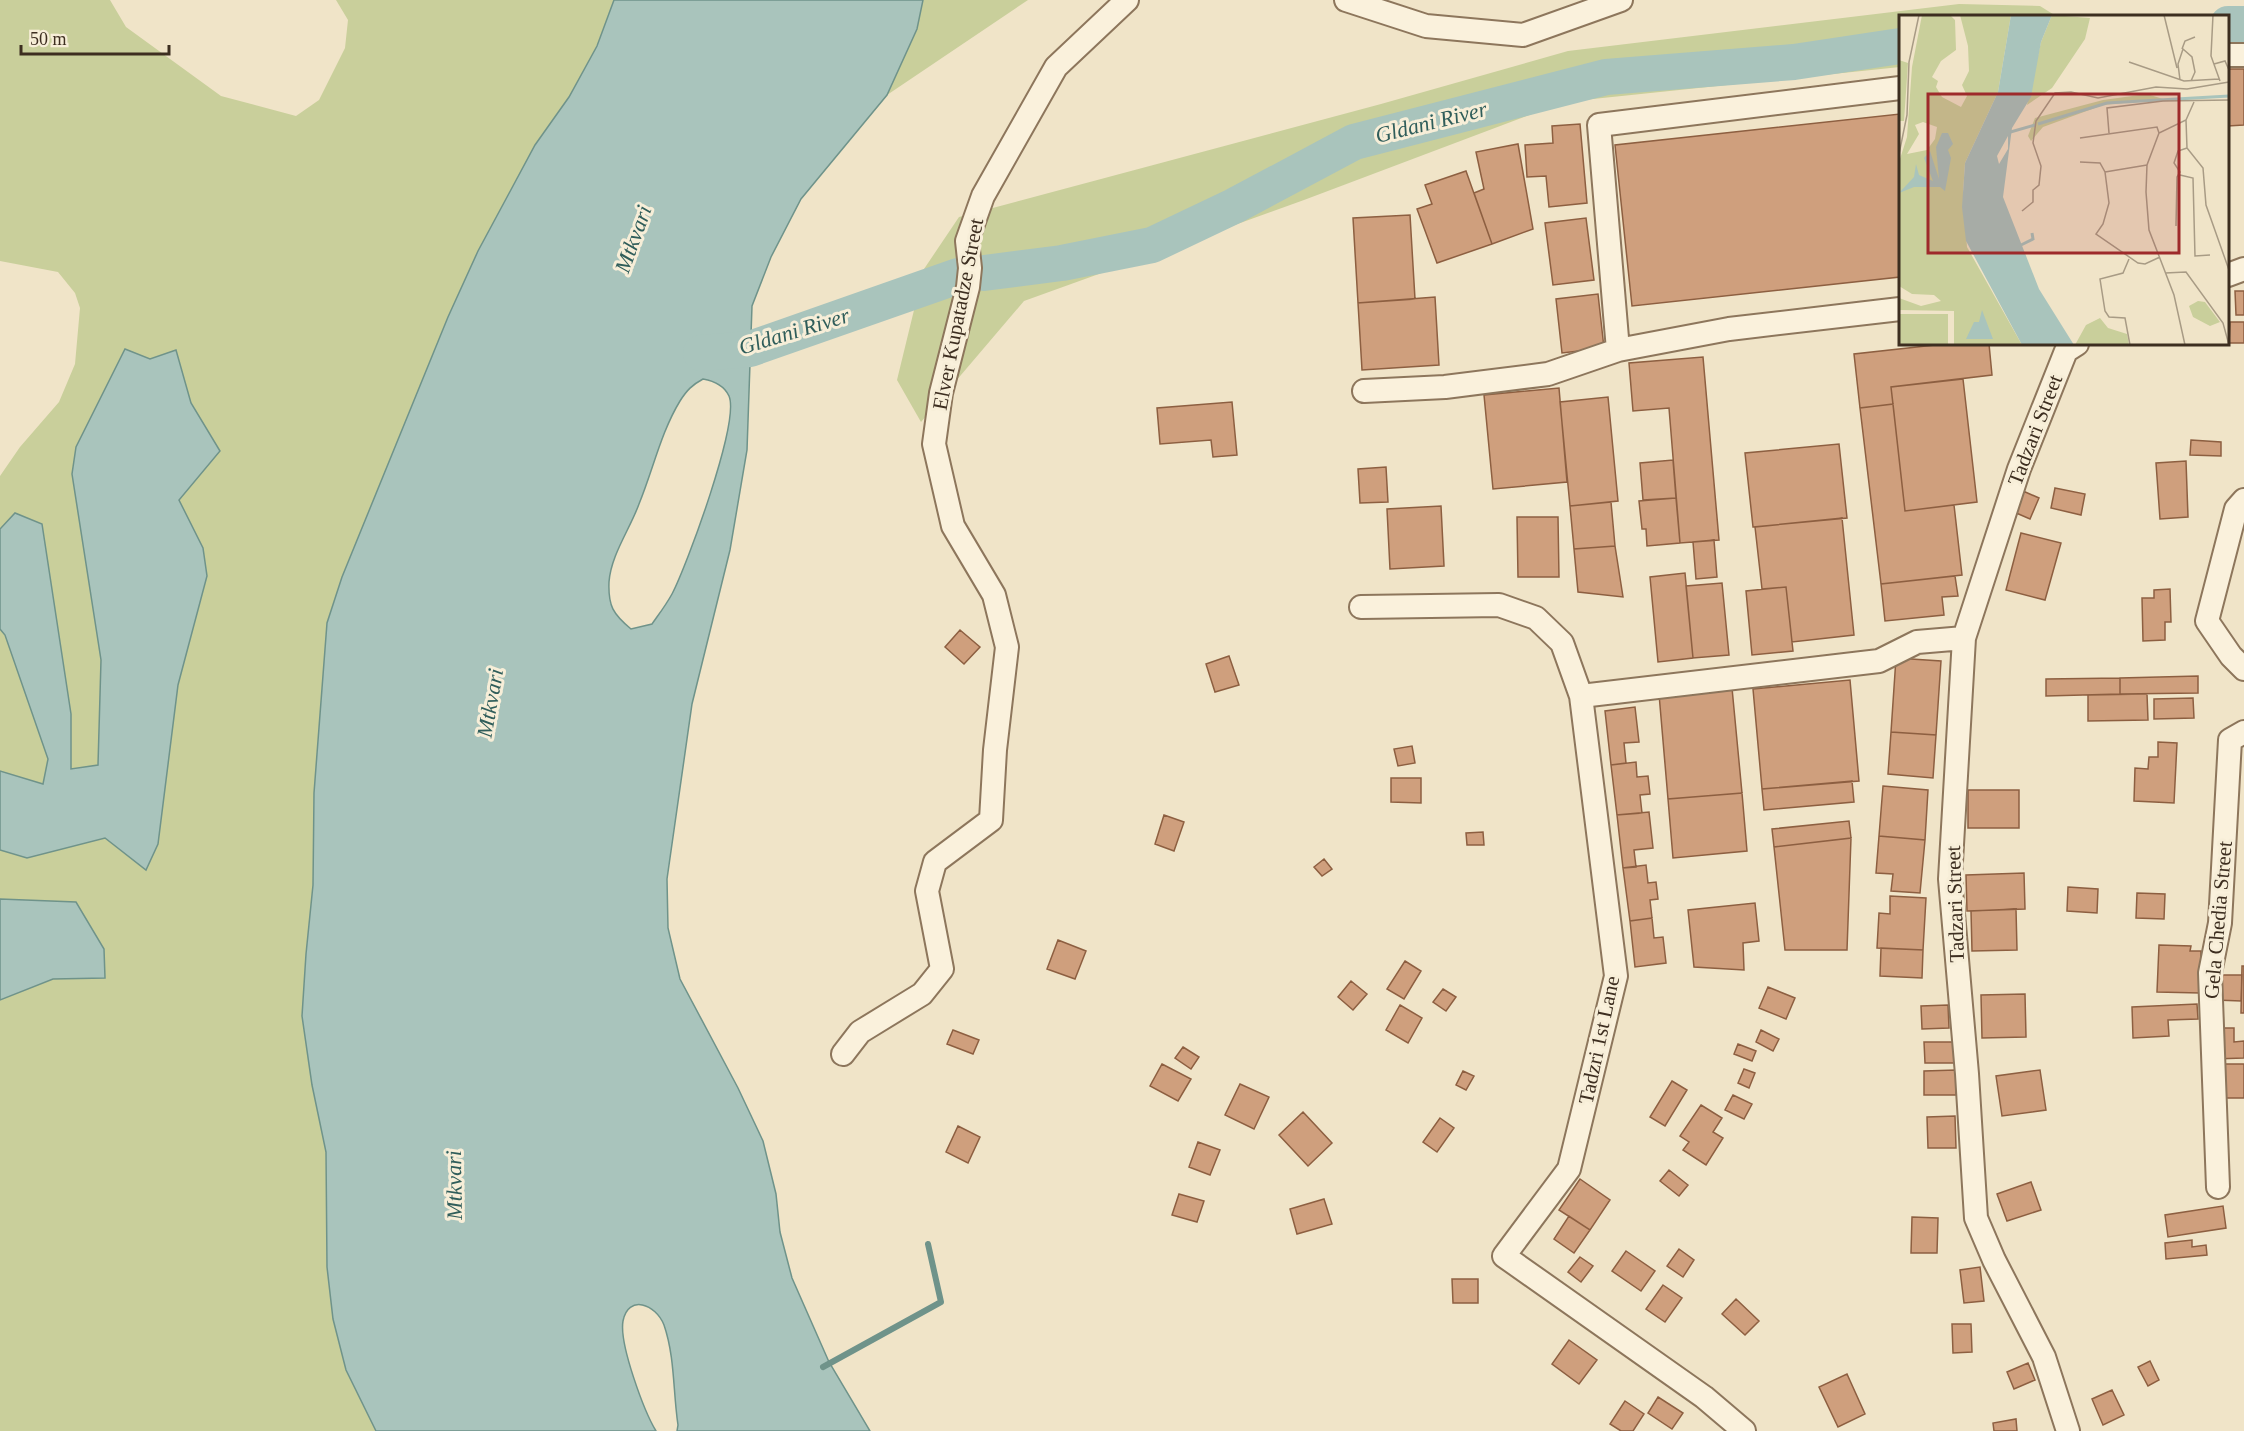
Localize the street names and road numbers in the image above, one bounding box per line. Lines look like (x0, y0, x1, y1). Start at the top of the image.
street label: Elver Kupatadze Street (928, 216, 988, 412)
street label: Tadzari Street (2003, 371, 2067, 489)
street label: Gela Chedia Street (2199, 840, 2237, 1000)
street label: Tadzari Street (1941, 845, 1969, 963)
street label: Tadzri 1st Lane (1574, 974, 1624, 1106)

